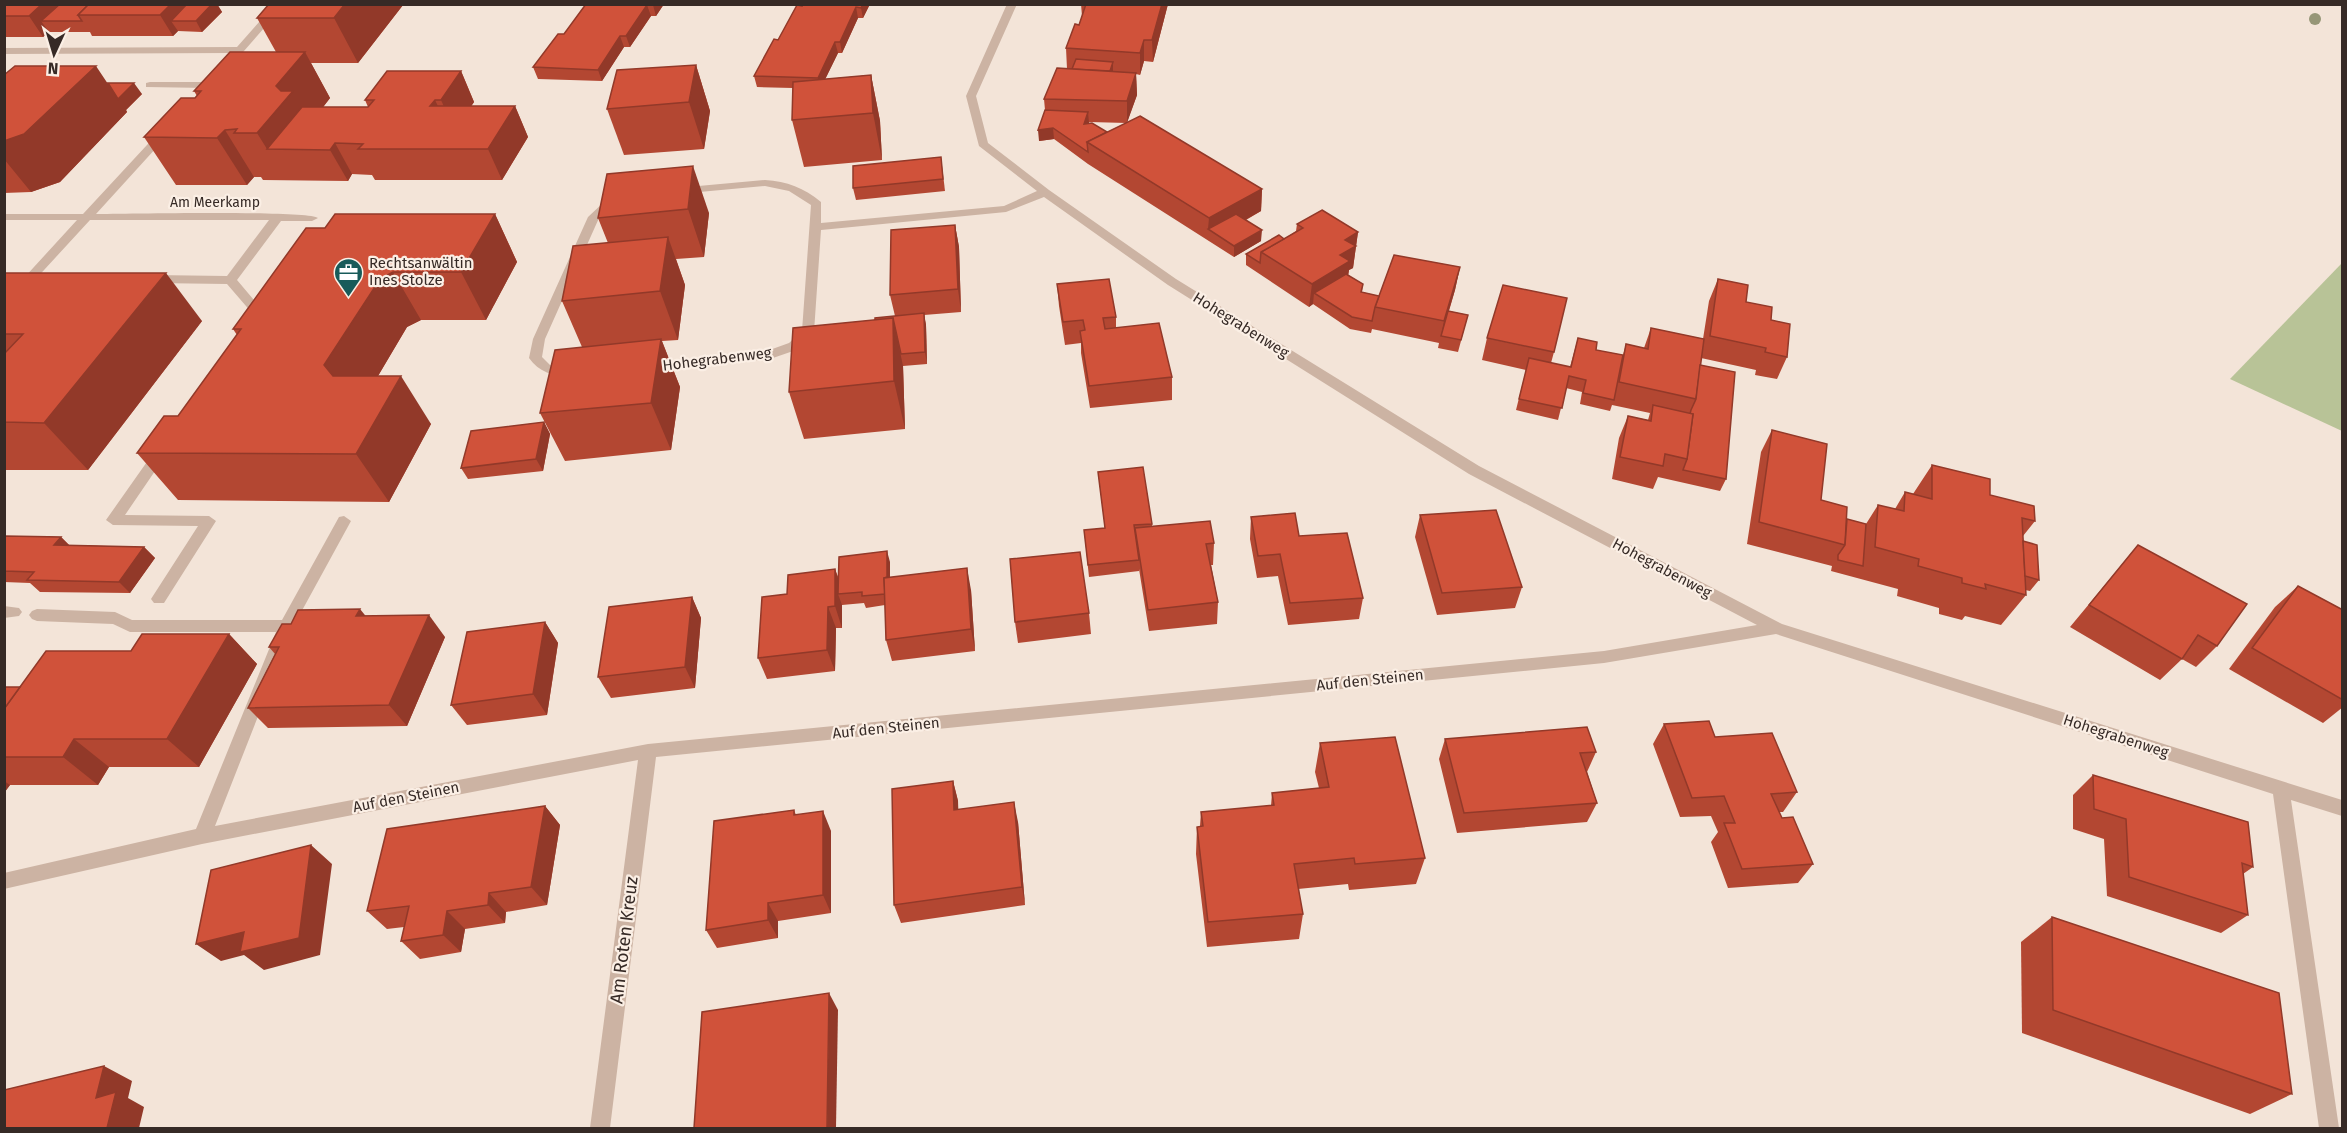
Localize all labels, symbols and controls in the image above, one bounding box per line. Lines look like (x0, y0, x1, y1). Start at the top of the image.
north arrow (24, 24, 84, 84)
text: N (47, 59, 59, 78)
street label: Am Meerkamp (170, 194, 260, 211)
place label: Rechtsanwältin Ines Stolze (369, 254, 473, 289)
office icon: Rechtsanwältin Ines Stolze (332, 256, 364, 298)
street label: Hohegrabenweg (1190, 288, 1292, 362)
street label: Hohegrabenweg (661, 343, 773, 375)
street label: Hohegrabenweg (1609, 534, 1715, 602)
street label: Auf den Steinen (1315, 665, 1425, 695)
street label: Hohegrabenweg (2061, 710, 2171, 762)
street label: Auf den Steinen (831, 713, 941, 743)
street label: Auf den Steinen (351, 778, 461, 816)
street label: Am Roten Kreuz (605, 875, 643, 1005)

